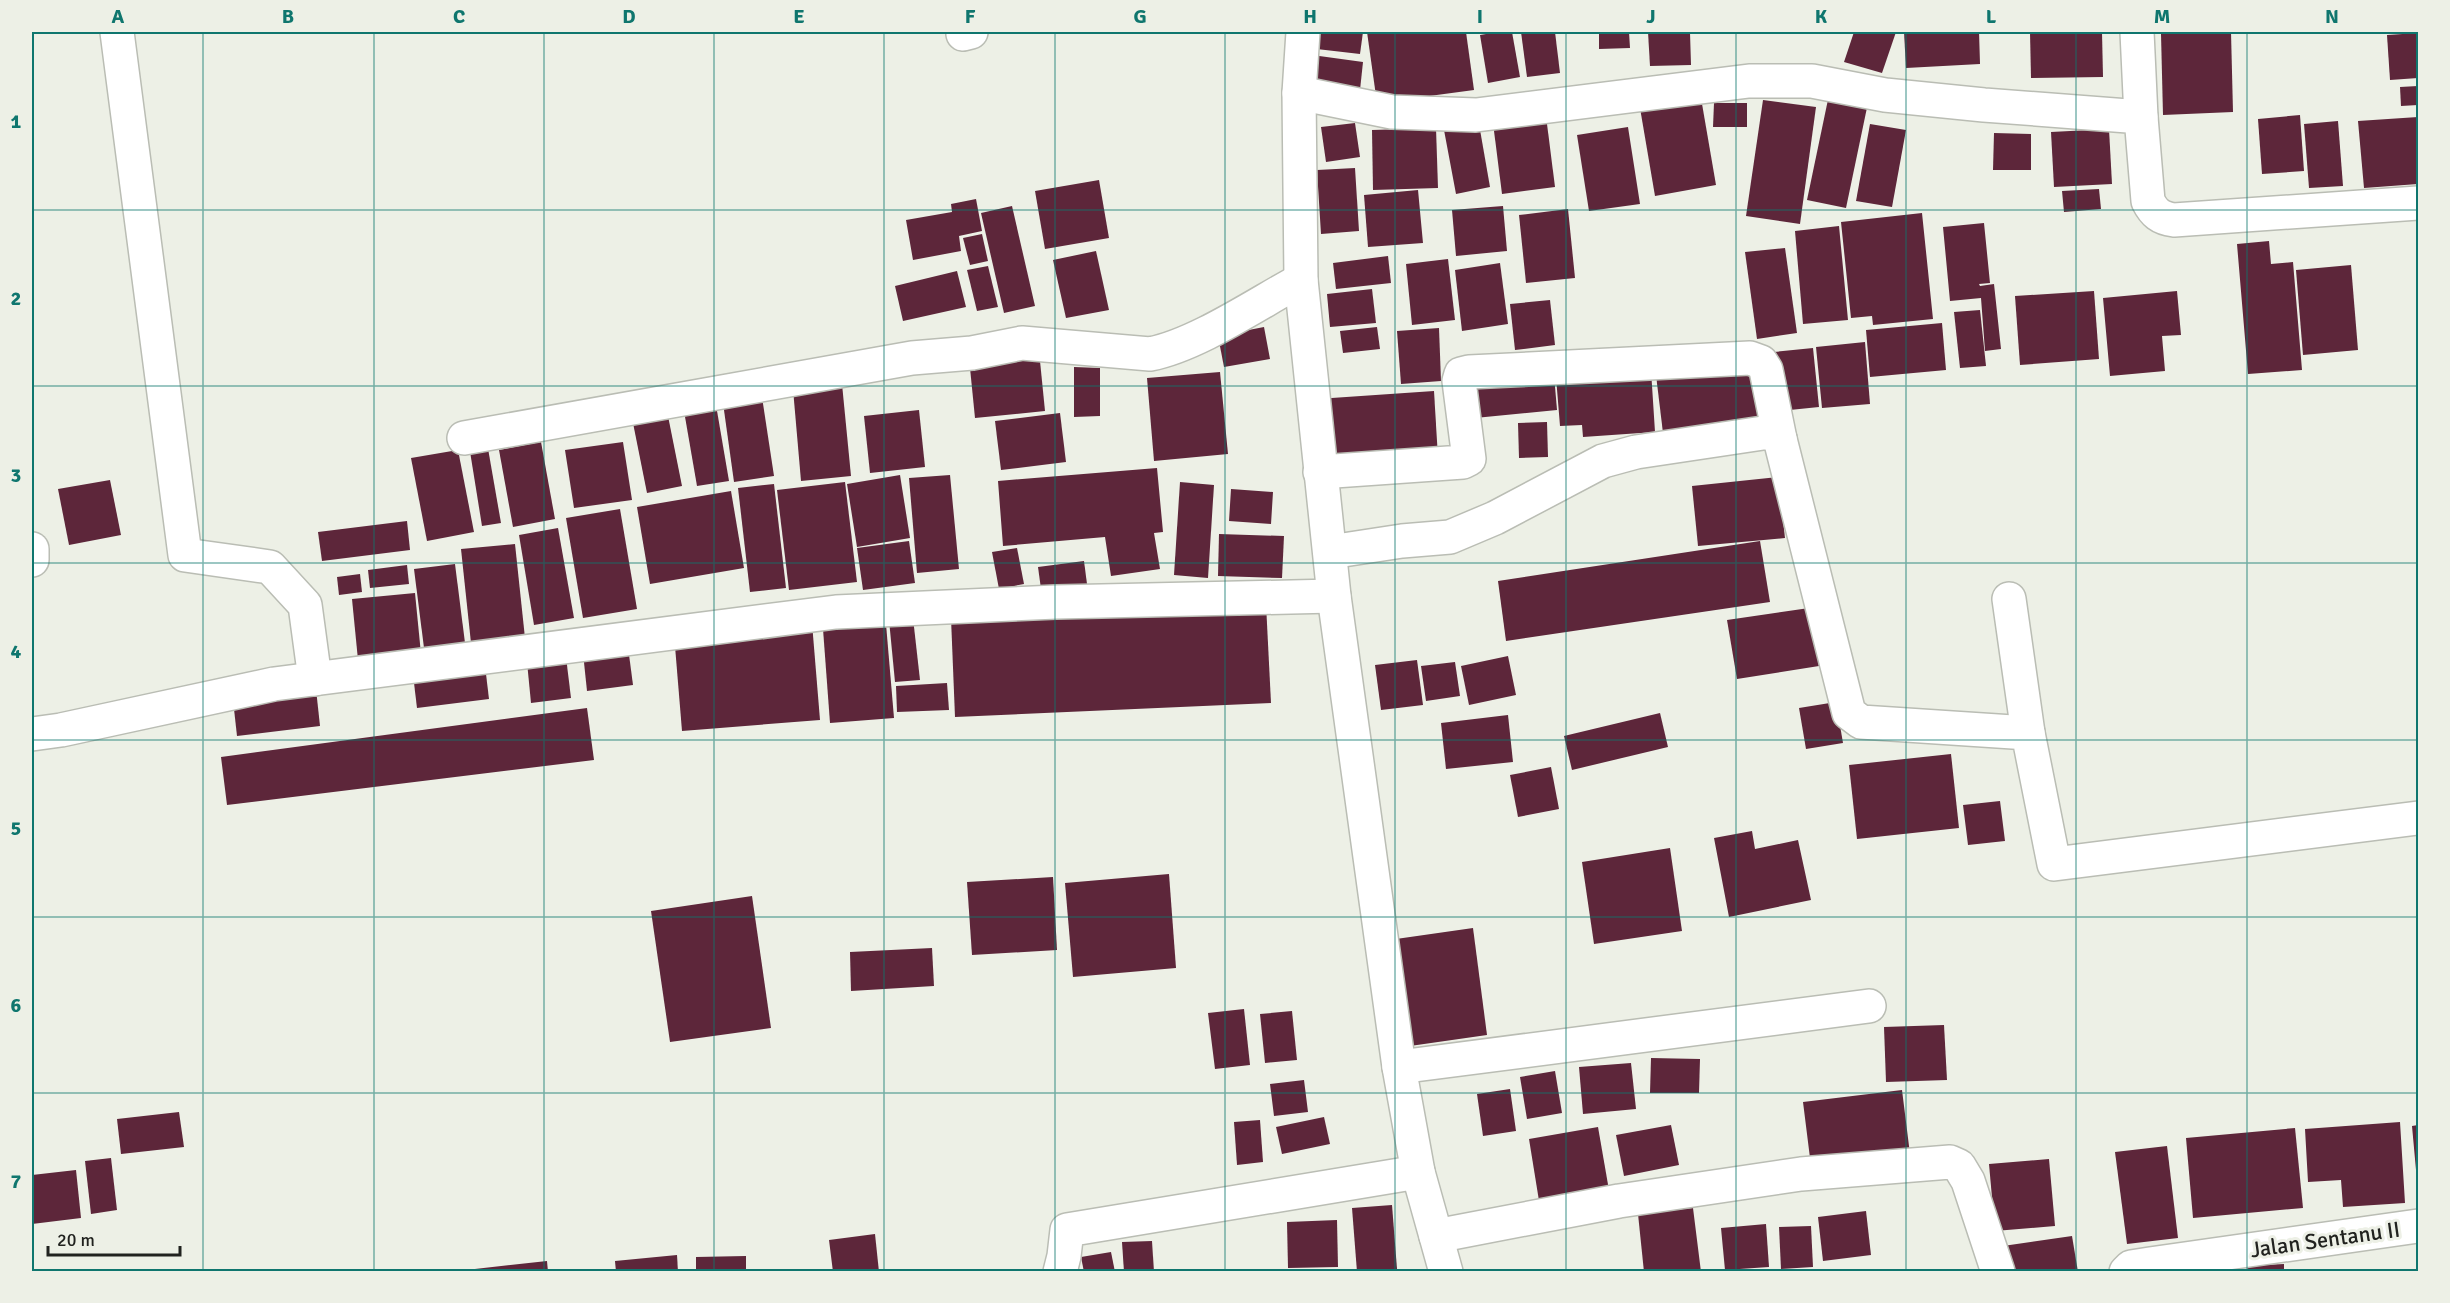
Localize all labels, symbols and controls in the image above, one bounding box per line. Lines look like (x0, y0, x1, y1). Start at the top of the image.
text: A (112, 4, 125, 29)
text: B (282, 4, 294, 29)
text: C (453, 4, 465, 29)
text: D (622, 4, 636, 29)
text: E (793, 4, 805, 29)
text: F (965, 4, 976, 29)
text: G (1133, 4, 1147, 29)
text: H (1303, 4, 1317, 29)
text: I (1477, 4, 1483, 29)
text: J (1646, 4, 1656, 29)
text: K (1815, 4, 1828, 29)
text: L (1986, 4, 1997, 29)
text: M (2154, 4, 2170, 29)
text: N (2325, 4, 2339, 29)
text: 1 (11, 109, 22, 134)
text: 2 (11, 286, 21, 311)
text: 3 (11, 463, 21, 488)
text: 4 (11, 639, 22, 664)
text: 5 (11, 816, 21, 841)
text: 6 (11, 993, 22, 1018)
text: 7 (11, 1169, 22, 1194)
street label: Jalan Sentanu II (2249, 1216, 2402, 1263)
scale bar (48, 1219, 180, 1257)
text: 20 m (57, 1229, 95, 1251)

